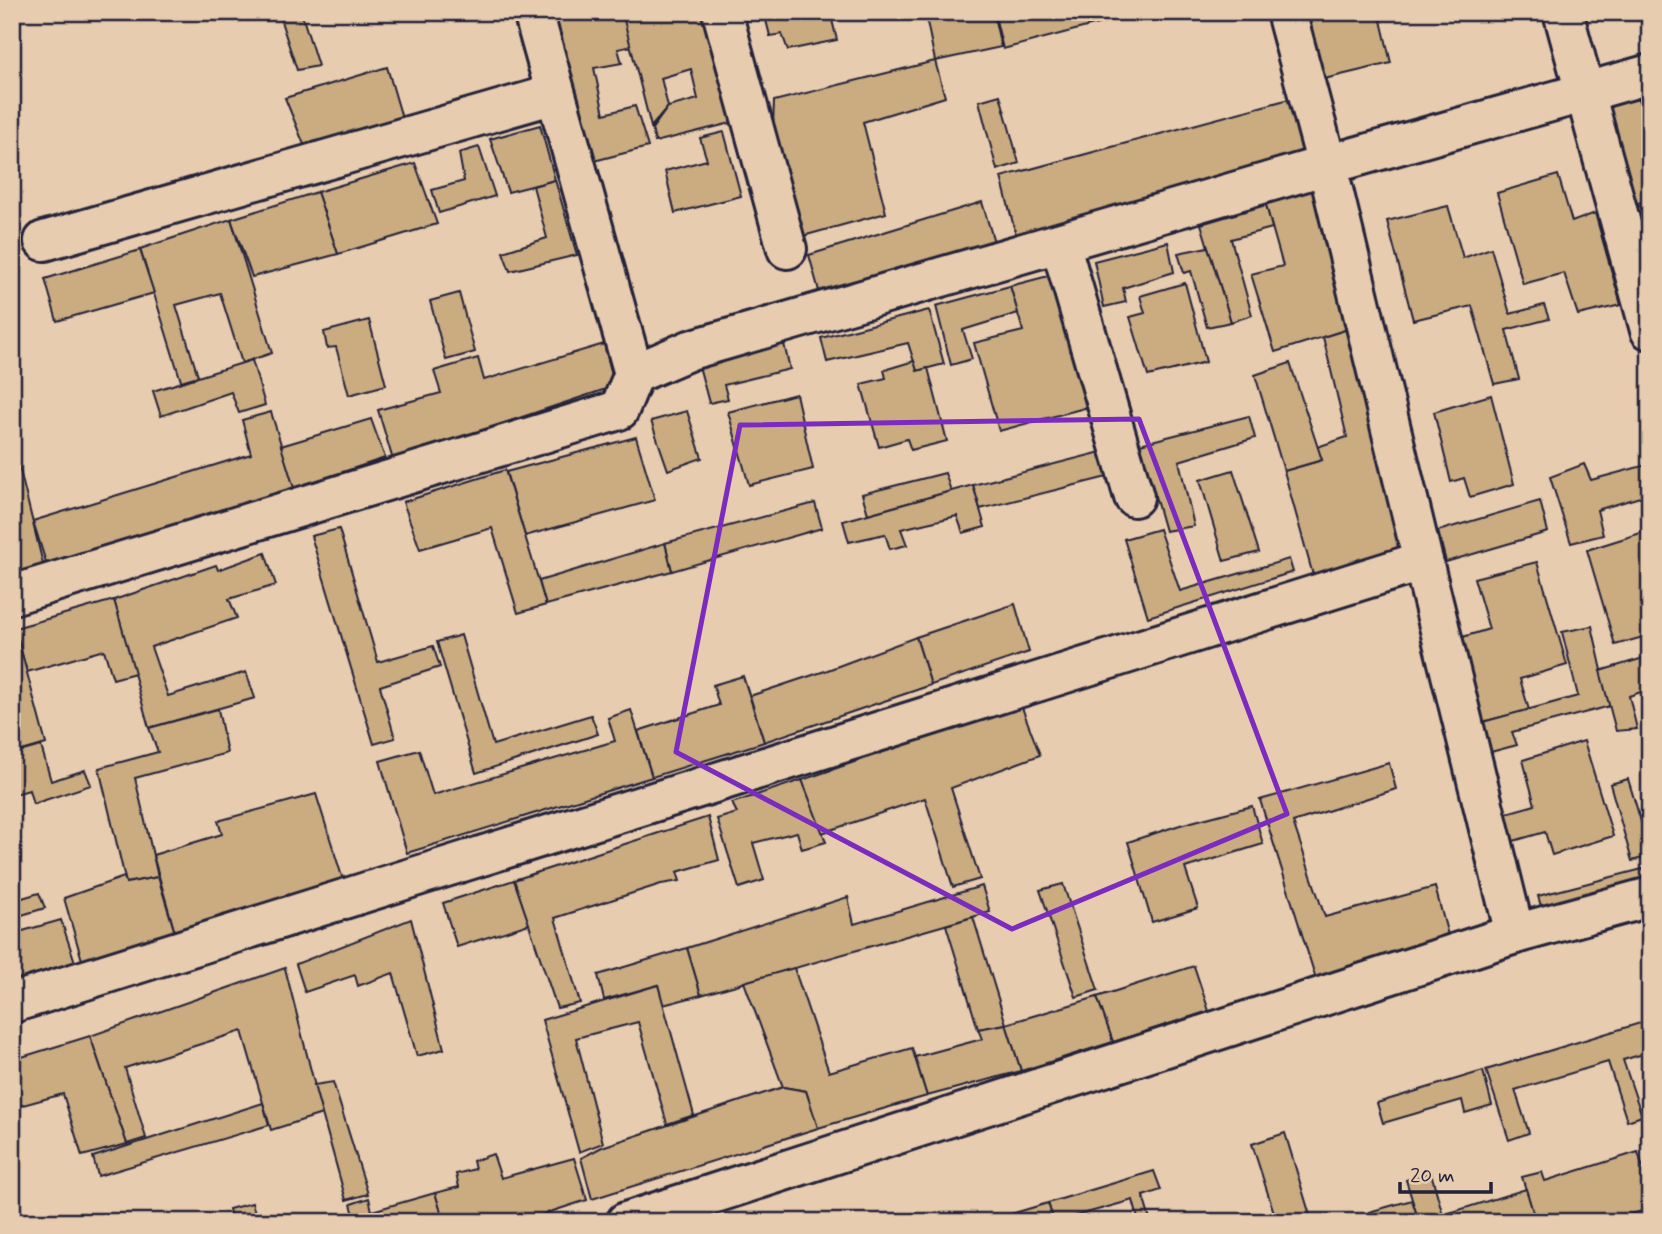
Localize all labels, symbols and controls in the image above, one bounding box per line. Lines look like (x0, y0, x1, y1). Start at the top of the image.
scale bar (1400, 1150, 1490, 1194)
text: 20 m (1410, 1162, 1455, 1190)

